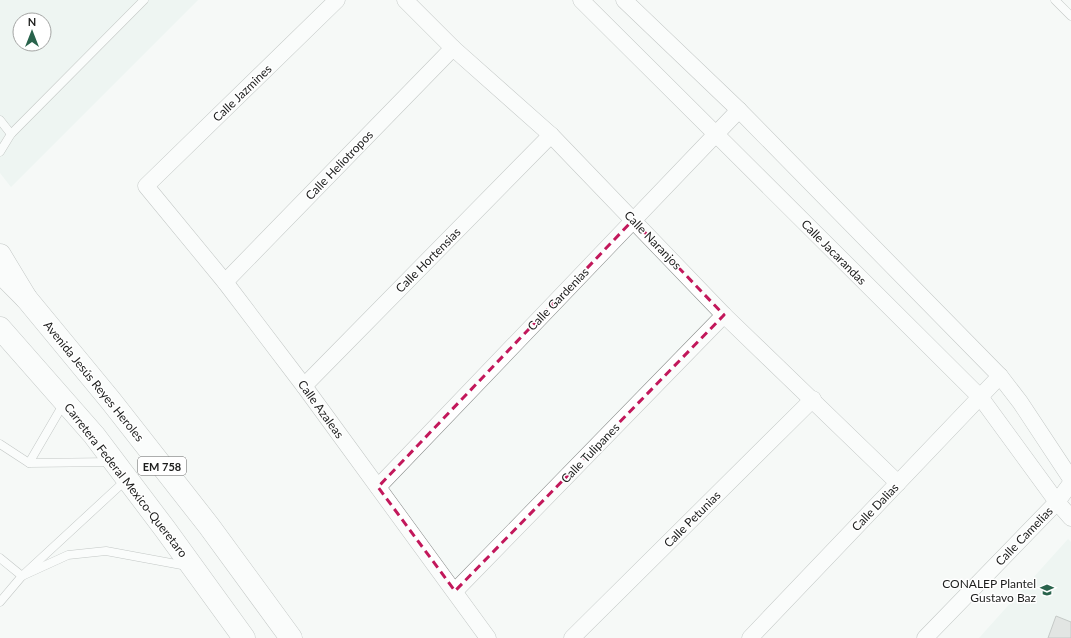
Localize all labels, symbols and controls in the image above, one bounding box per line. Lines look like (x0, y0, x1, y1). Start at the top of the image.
north arrow (12, 12, 52, 52)
text: N (28, 15, 36, 28)
street label: Calle Jazmines (209, 61, 275, 125)
street label: Calle Heliotropos (302, 127, 376, 203)
street label: Calle Naranjos (621, 208, 685, 272)
street label: Calle Jacarandas (798, 216, 870, 288)
street label: Calle Hortensias (392, 224, 464, 296)
street label: Calle Gardenias (524, 264, 592, 334)
street label: Avenida Jesús Reyes Heroles (41, 318, 147, 444)
street label: Calle Azaleas (295, 377, 347, 441)
street label: Carretera Federal Mexico-Queretaro (61, 400, 191, 560)
street label: Calle Tulipanes (558, 420, 622, 486)
road number: EM 758 (138, 457, 186, 475)
street label: Calle Dalias (848, 480, 902, 534)
street label: Calle Petunias (661, 488, 723, 550)
street label: Calle Camelias (992, 503, 1056, 569)
place label: CONALEP Plantel Gustavo Baz (942, 576, 1037, 605)
school or university icon: CONALEP Plantel Gustavo Baz (1039, 582, 1055, 598)

